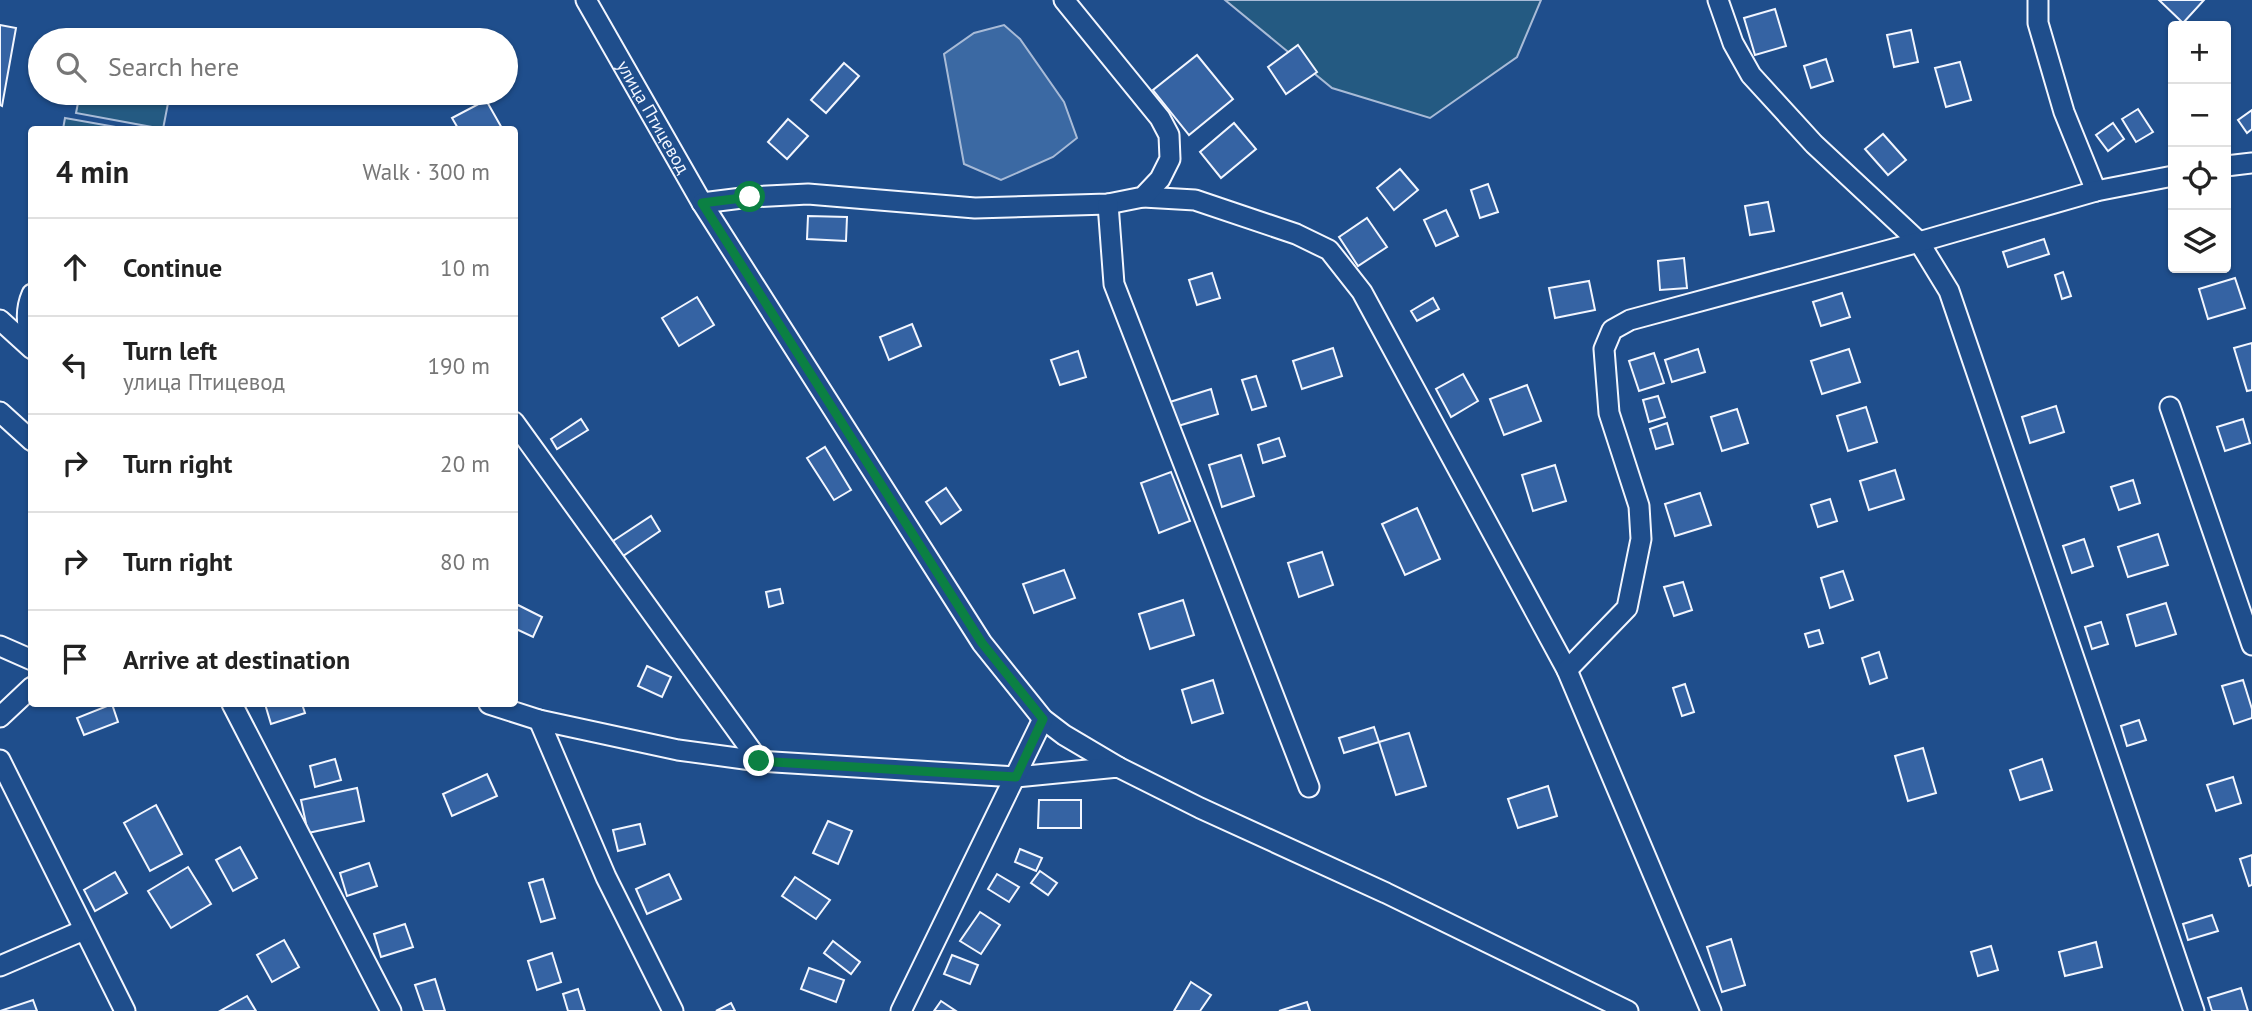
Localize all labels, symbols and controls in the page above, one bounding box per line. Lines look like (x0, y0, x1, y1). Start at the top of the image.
map controls (2168, 21, 2231, 273)
button: + (2168, 21, 2231, 84)
search box (28, 28, 518, 105)
icon: search (52, 48, 90, 86)
text: Search here (108, 50, 239, 83)
street label: улица Птицевод (612, 56, 695, 178)
button: − (2168, 84, 2231, 147)
button: locate (2168, 147, 2231, 210)
text: 4 min (56, 152, 129, 191)
text: Walk · 300 m (363, 157, 490, 186)
route start (734, 181, 765, 212)
button: layers (2168, 210, 2231, 273)
icon: ahead (56, 248, 94, 286)
text: Continue (123, 251, 222, 284)
text: 10 m (440, 253, 490, 282)
text: Turn left (123, 334, 217, 367)
icon: left (56, 346, 94, 384)
text: 190 m (428, 351, 490, 380)
text: улица Птицевод (123, 367, 285, 396)
icon: right (56, 444, 94, 482)
text: Turn right (123, 447, 232, 480)
text: 20 m (440, 449, 490, 478)
icon: right (56, 542, 94, 580)
text: Turn right (123, 545, 232, 578)
text: 80 m (440, 547, 490, 576)
icon: arrive (56, 640, 94, 678)
text: Arrive at destination (123, 643, 350, 676)
route end (743, 745, 774, 776)

